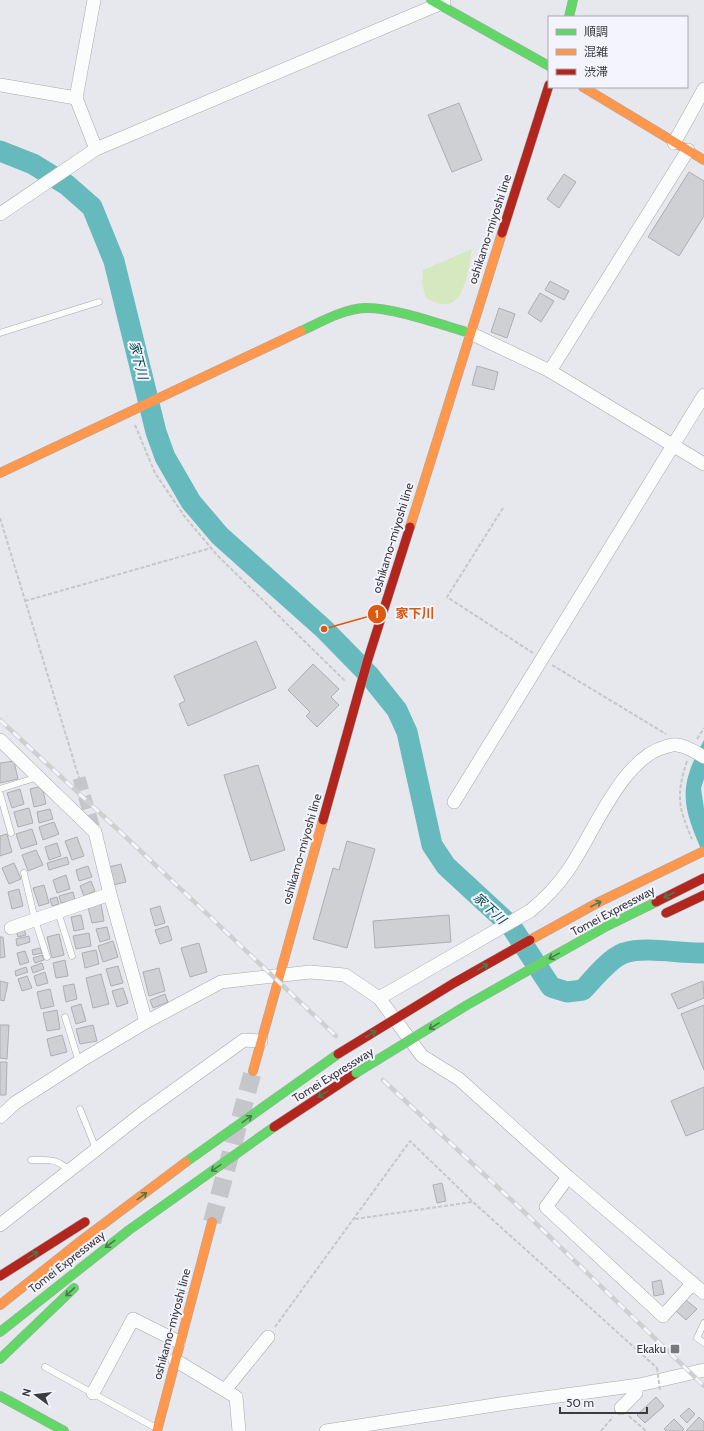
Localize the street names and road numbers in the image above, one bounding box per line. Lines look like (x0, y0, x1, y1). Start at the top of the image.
street label: oshikamo-miyoshi line (465, 172, 514, 286)
street label: oshikamo-miyoshi line (369, 481, 416, 595)
street label: oshikamo-miyoshi line (279, 792, 325, 906)
street label: Tomei Expressway (568, 882, 657, 939)
street label: Tomei Expressway (289, 1044, 376, 1106)
street label: Tomei Expressway (25, 1227, 108, 1296)
street label: oshikamo-miyoshi line (149, 1267, 194, 1381)

